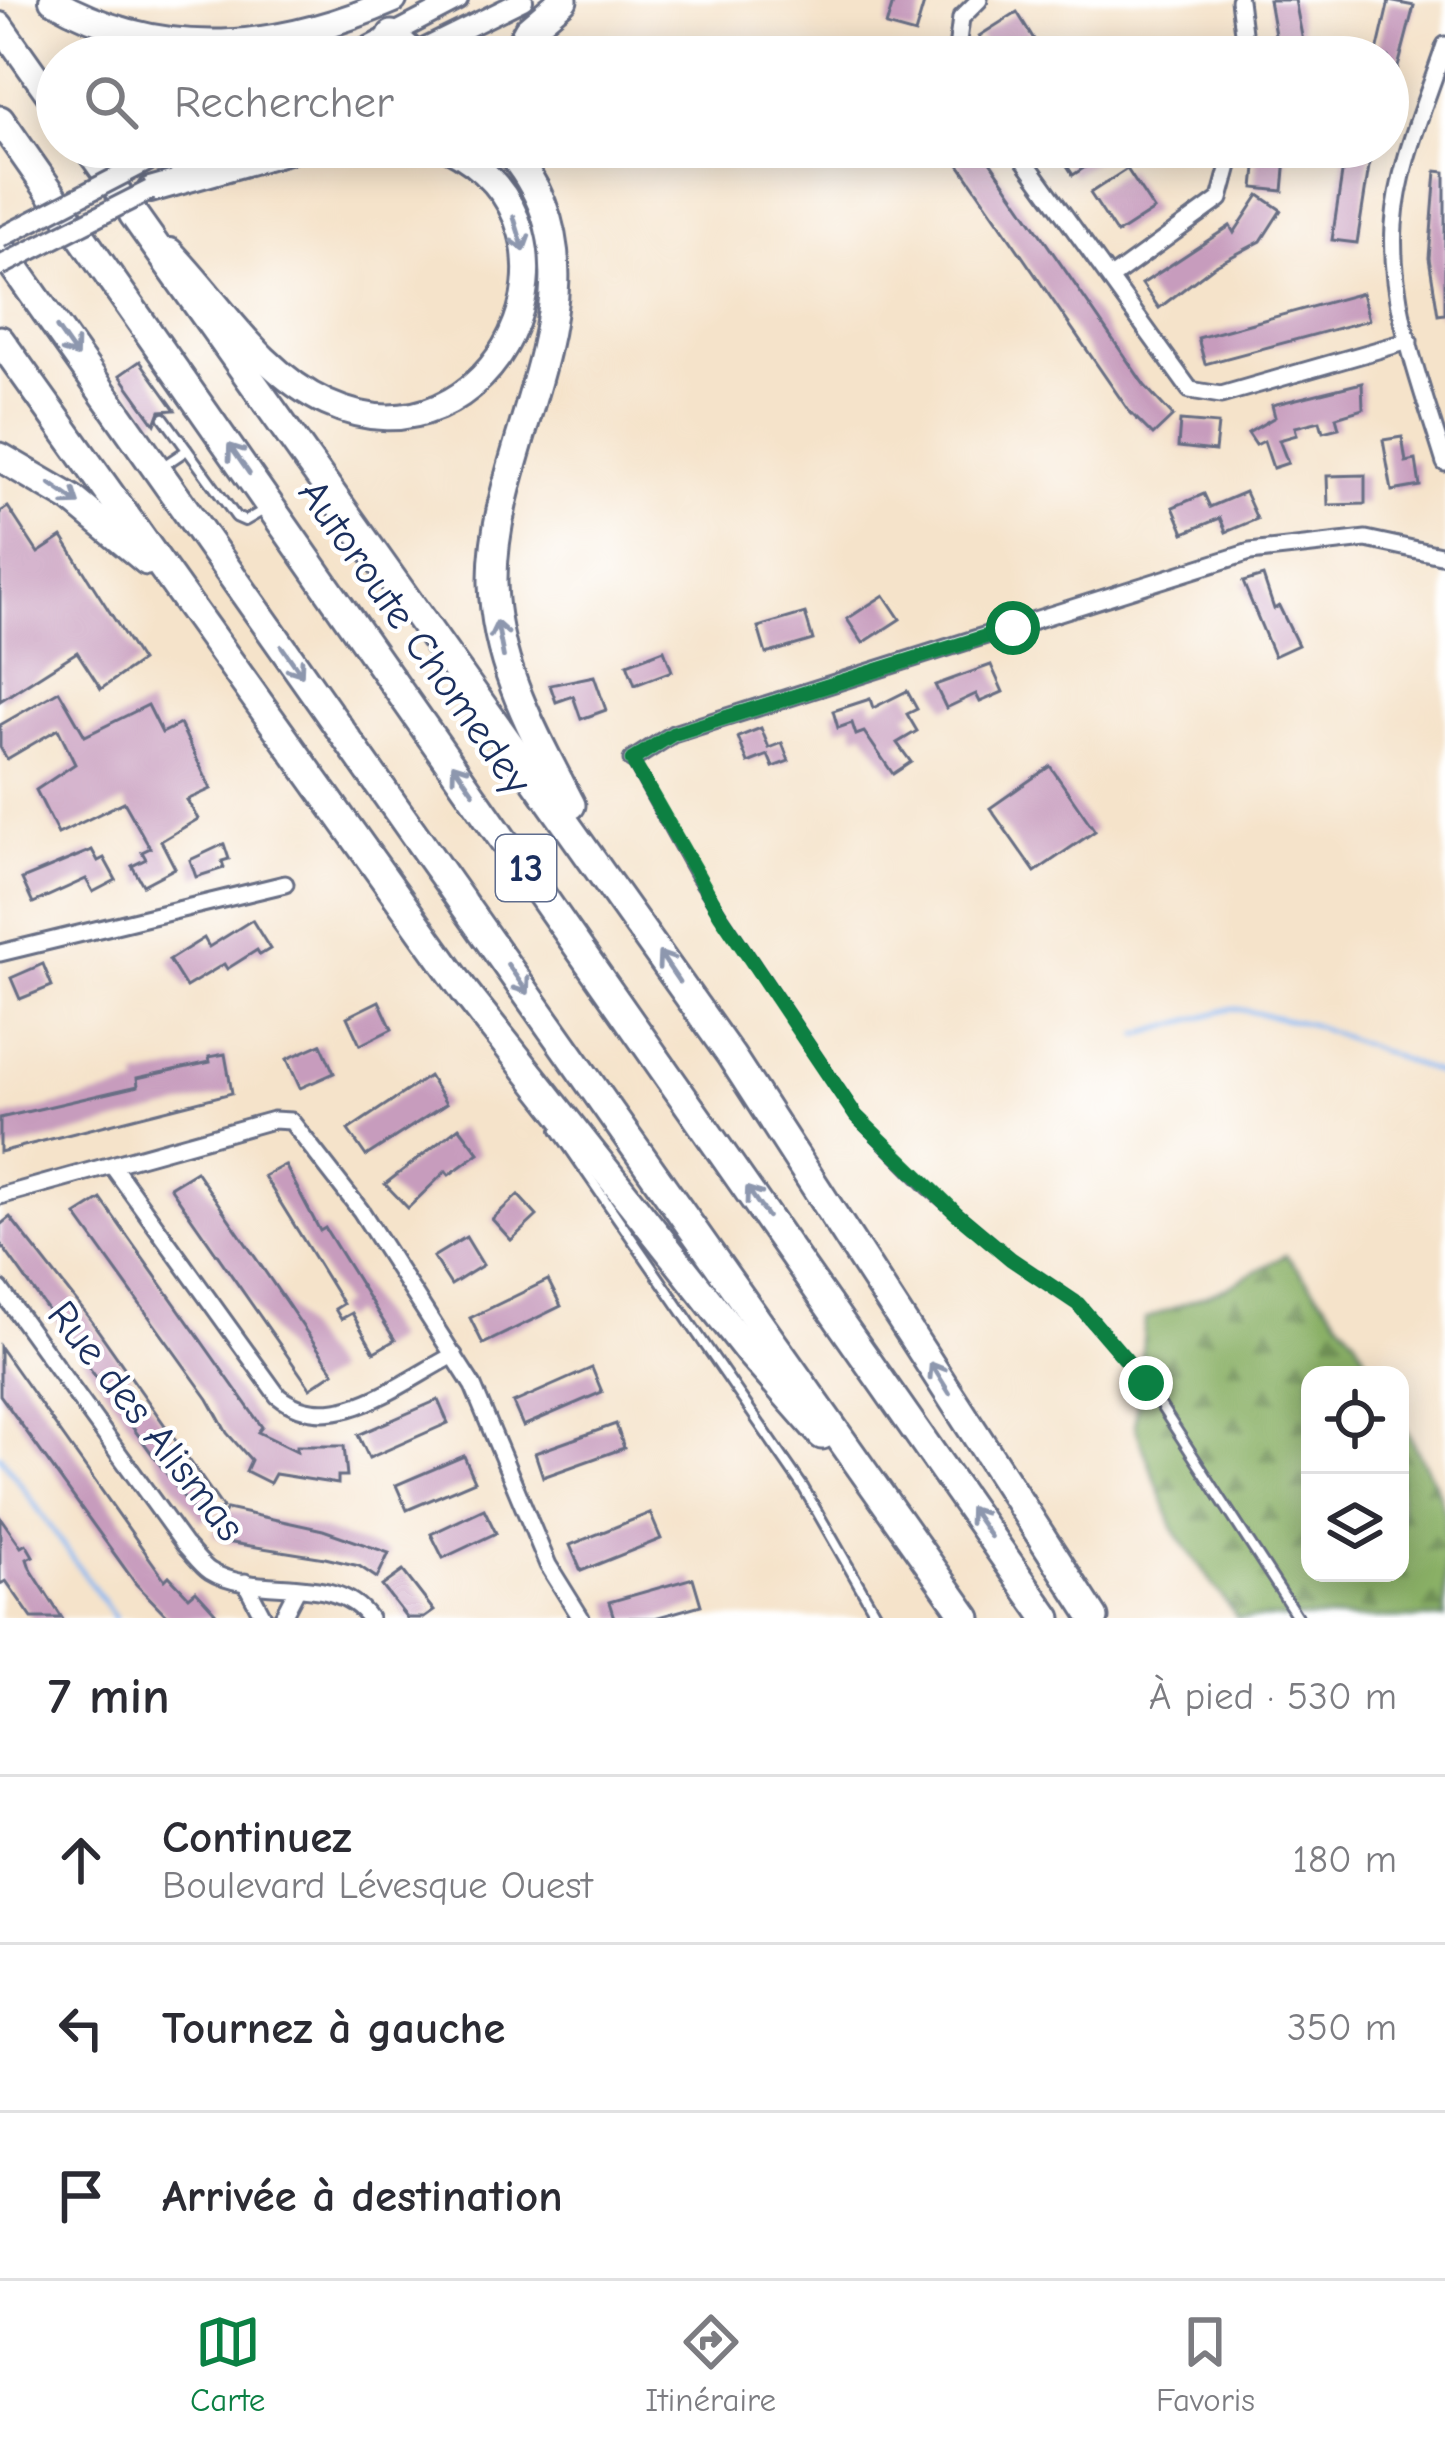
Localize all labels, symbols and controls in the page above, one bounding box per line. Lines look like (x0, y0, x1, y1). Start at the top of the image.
search box (36, 36, 1409, 168)
icon: search (78, 69, 144, 135)
text: Rechercher (174, 76, 394, 128)
one-way arrow (509, 214, 531, 252)
one-way arrow (54, 325, 79, 359)
one-way arrow (227, 443, 252, 476)
street label: Autoroute Chomedey (288, 470, 542, 804)
one-way arrow (47, 481, 81, 506)
route start (986, 601, 1040, 655)
one-way arrow (488, 620, 510, 659)
one-way arrow (279, 644, 304, 677)
one-way arrow (450, 762, 476, 795)
road number: 13 (496, 835, 556, 901)
one-way arrow (657, 951, 682, 984)
one-way arrow (505, 962, 530, 995)
one-way arrow (745, 1186, 771, 1219)
street label: Rue des Alismas (37, 1291, 255, 1551)
route end (1119, 1356, 1173, 1410)
one-way arrow (928, 1362, 952, 1396)
map controls (1301, 1366, 1409, 1582)
button: locate (1301, 1366, 1409, 1474)
button: layers (1301, 1474, 1409, 1582)
one-way arrow (968, 1506, 993, 1539)
text: 7 min (48, 1667, 170, 1726)
text: À pied · 530 m (1149, 1674, 1397, 1719)
text: Continuez (162, 1811, 352, 1863)
icon: ahead (48, 1827, 114, 1893)
text: 180 m (1292, 1837, 1397, 1882)
text: Boulevard Lévesque Ouest (162, 1863, 593, 1908)
icon: left (48, 1995, 114, 2061)
text: Tournez à gauche (162, 2002, 505, 2054)
text: 350 m (1287, 2005, 1397, 2050)
icon: arrive (48, 2163, 114, 2229)
text: Arrivée à destination (162, 2170, 563, 2222)
tab: Carte (190, 2309, 265, 2419)
tab: Itinéraire (645, 2309, 776, 2419)
tab: Favoris (1156, 2309, 1255, 2419)

